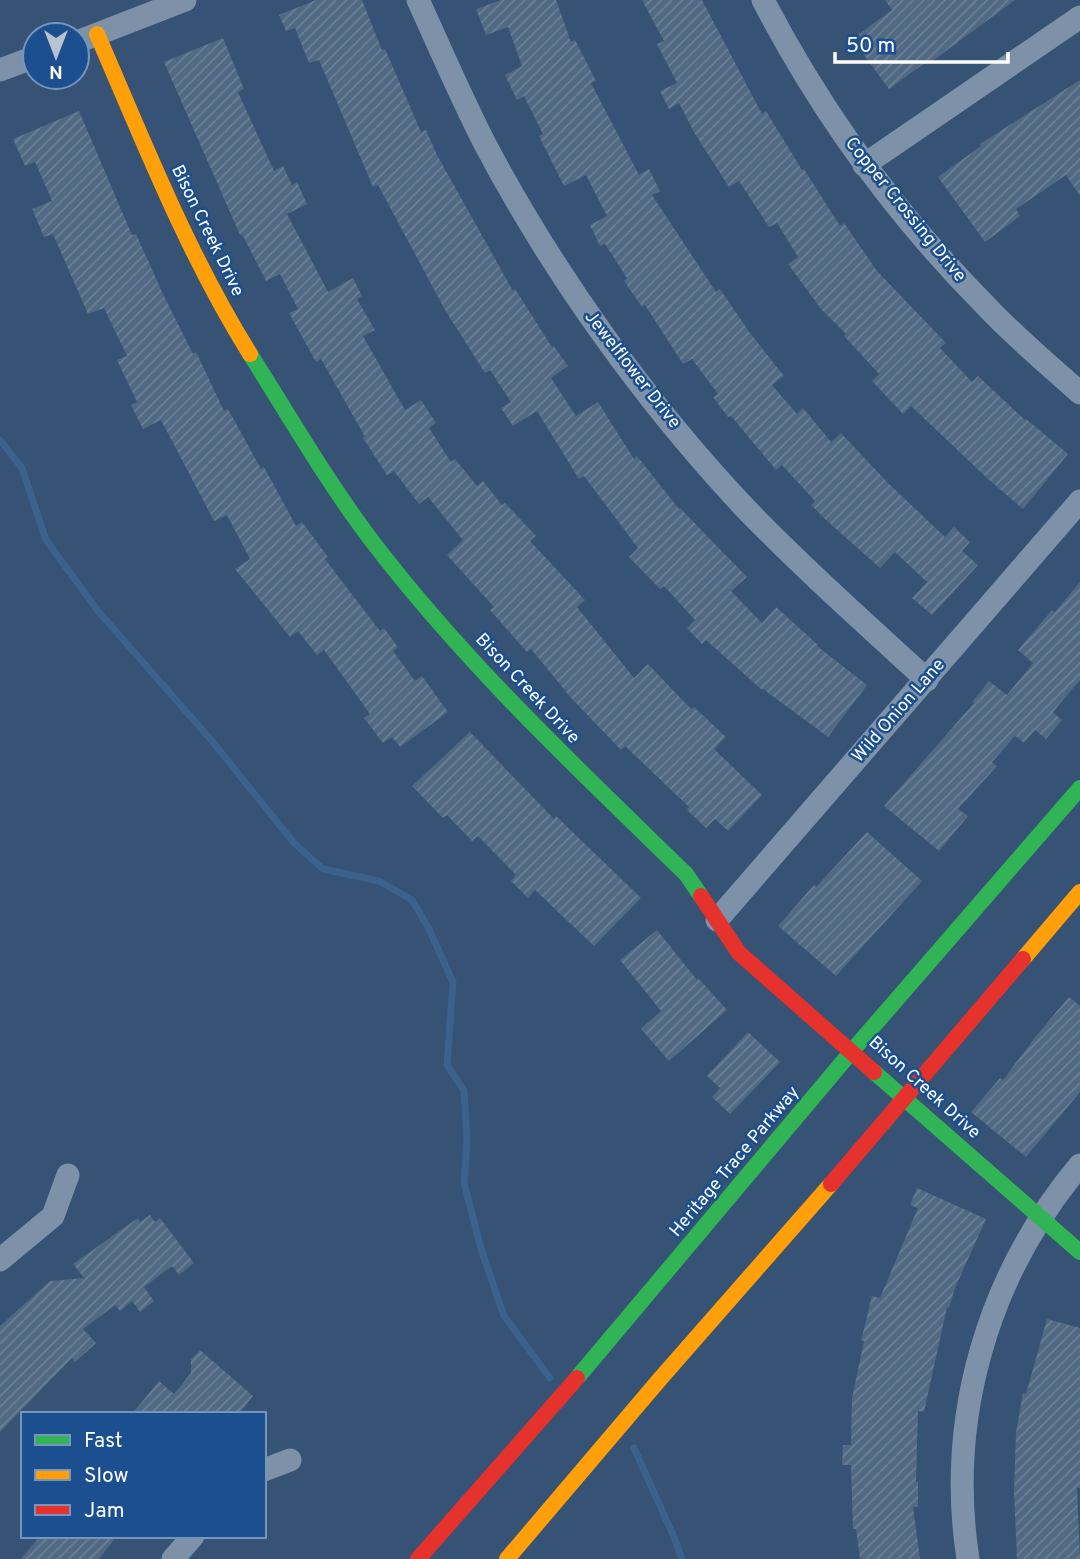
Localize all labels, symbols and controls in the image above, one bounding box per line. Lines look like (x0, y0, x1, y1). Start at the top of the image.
north arrow (21, 21, 91, 91)
scale bar (835, 21, 1008, 65)
text: 50 m (846, 33, 895, 60)
text: N (49, 59, 63, 83)
street label: Copper Crossing Drive (839, 133, 971, 287)
street label: Bison Creek Drive (165, 162, 249, 300)
street label: Jewelflower Drive (579, 306, 685, 434)
street label: Bison Creek Drive (470, 629, 584, 749)
street label: Wild Onion Lane (847, 654, 951, 768)
street label: Bison Creek Drive (863, 1032, 985, 1144)
street label: Heritage Trace Parkway (665, 1082, 805, 1242)
legend (21, 1412, 266, 1538)
text: Fast (84, 1428, 123, 1455)
text: Slow (84, 1463, 129, 1490)
text: Jam (84, 1498, 125, 1525)

